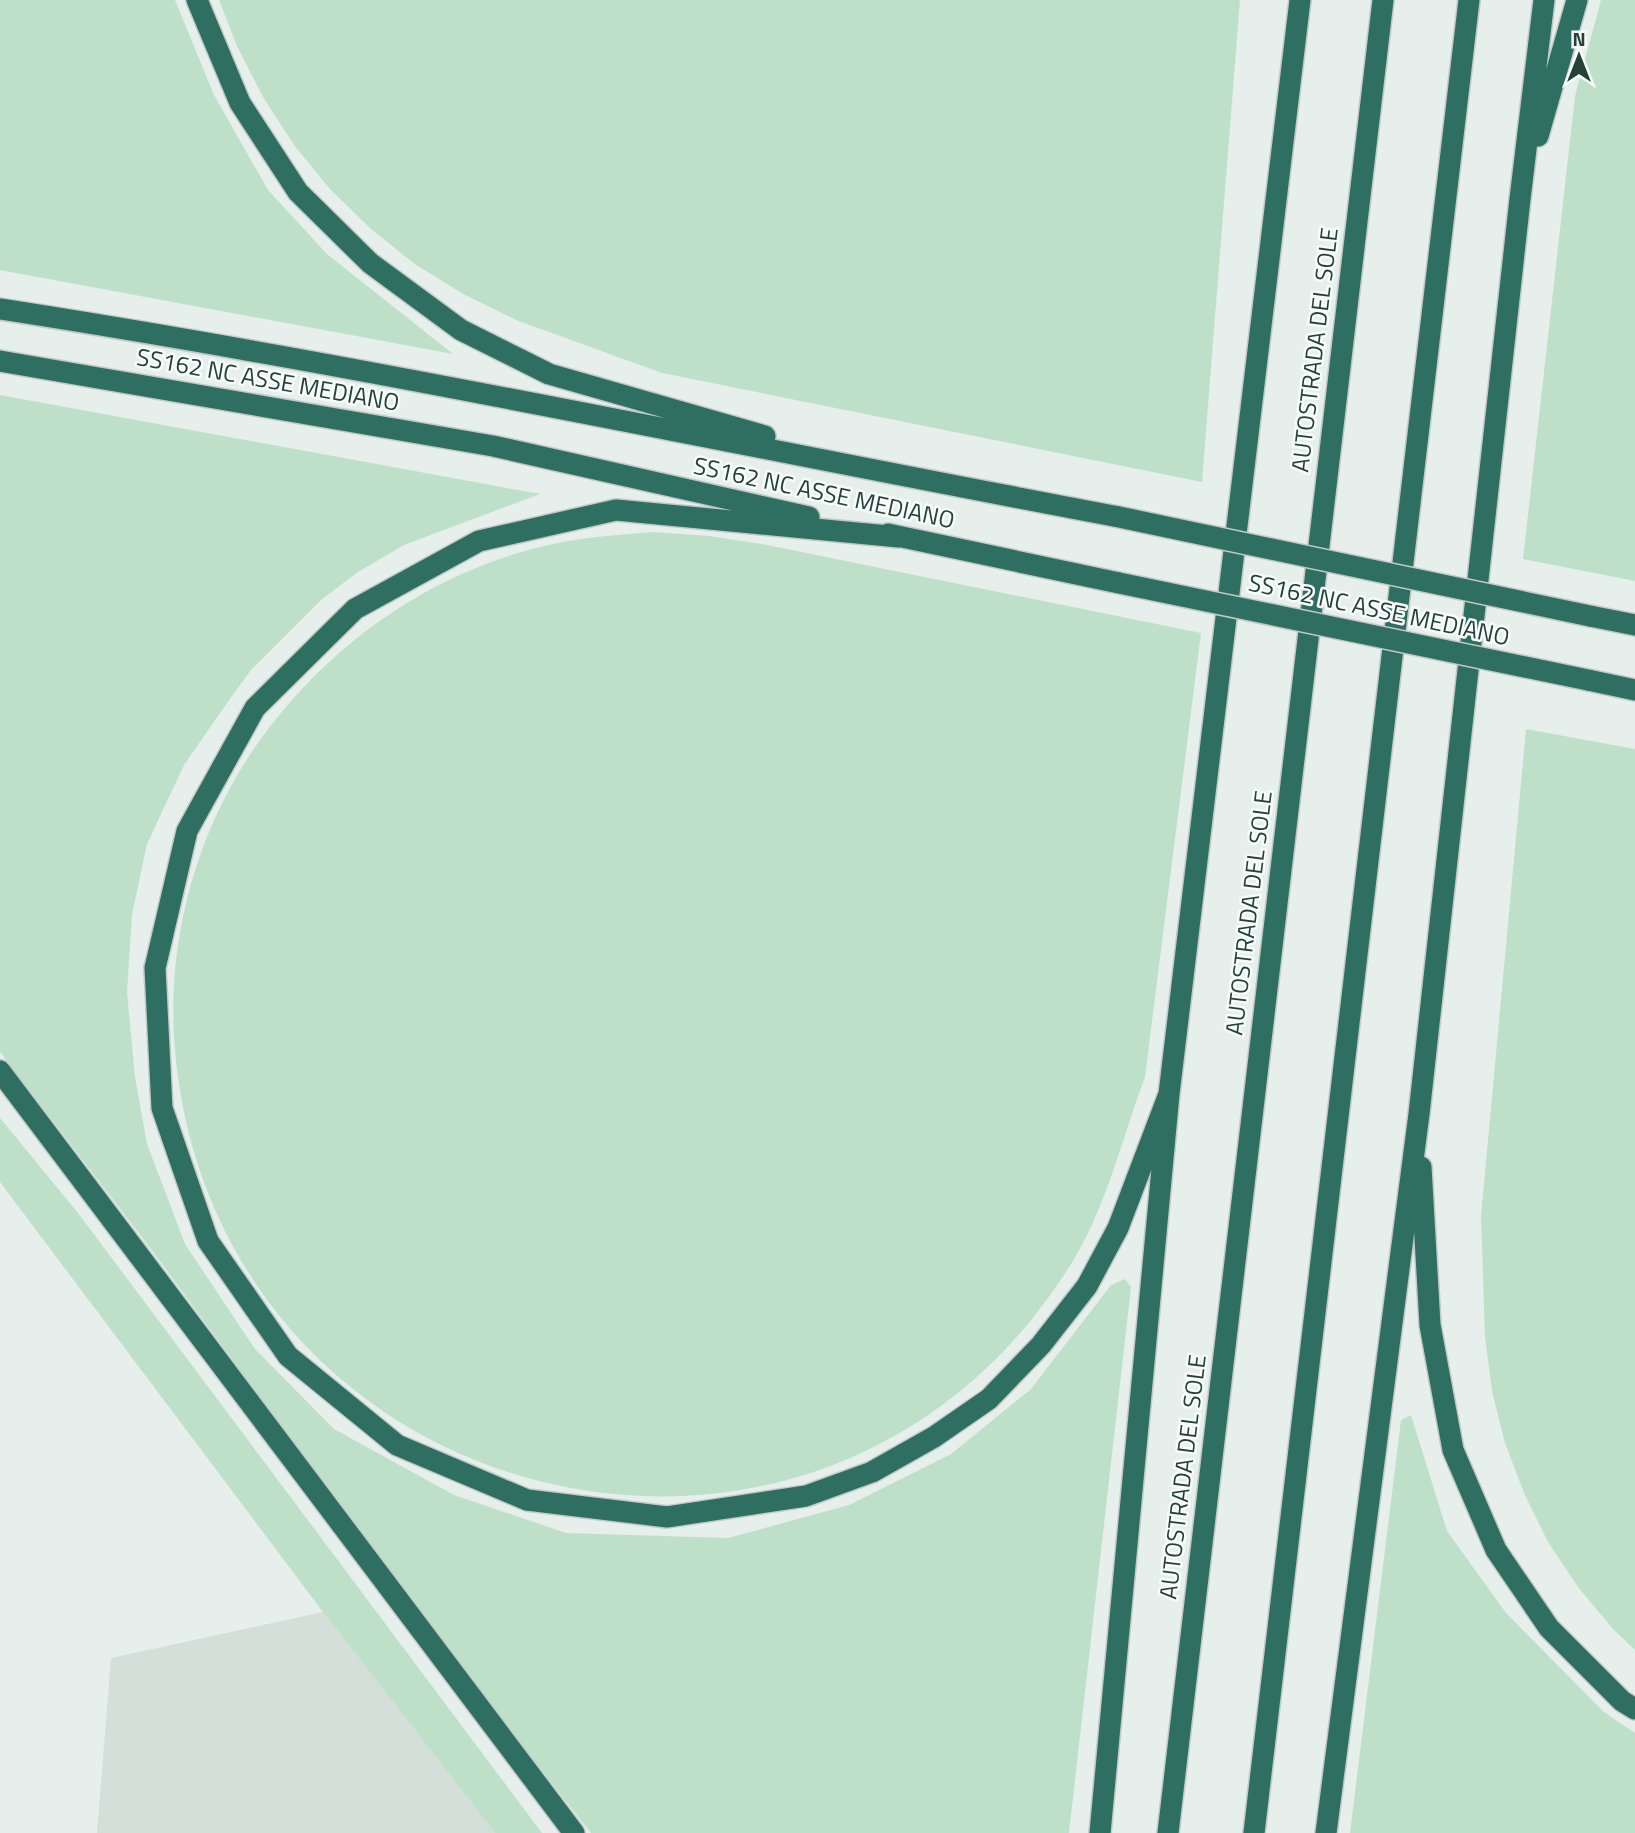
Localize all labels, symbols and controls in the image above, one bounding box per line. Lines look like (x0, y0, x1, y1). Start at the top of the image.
north arrow (1544, 21, 1614, 91)
text: N (1572, 24, 1586, 53)
street label: AUTOSTRADA DEL SOLE (1281, 226, 1347, 474)
street label: SS162 NC ASSE MEDIANO (134, 338, 402, 420)
street label: SS162 NC ASSE MEDIANO (690, 447, 958, 537)
street label: SS162 NC ASSE MEDIANO (1245, 564, 1513, 654)
street label: AUTOSTRADA DEL SOLE (1215, 789, 1281, 1037)
street label: AUTOSTRADA DEL SOLE (1149, 1353, 1215, 1601)

